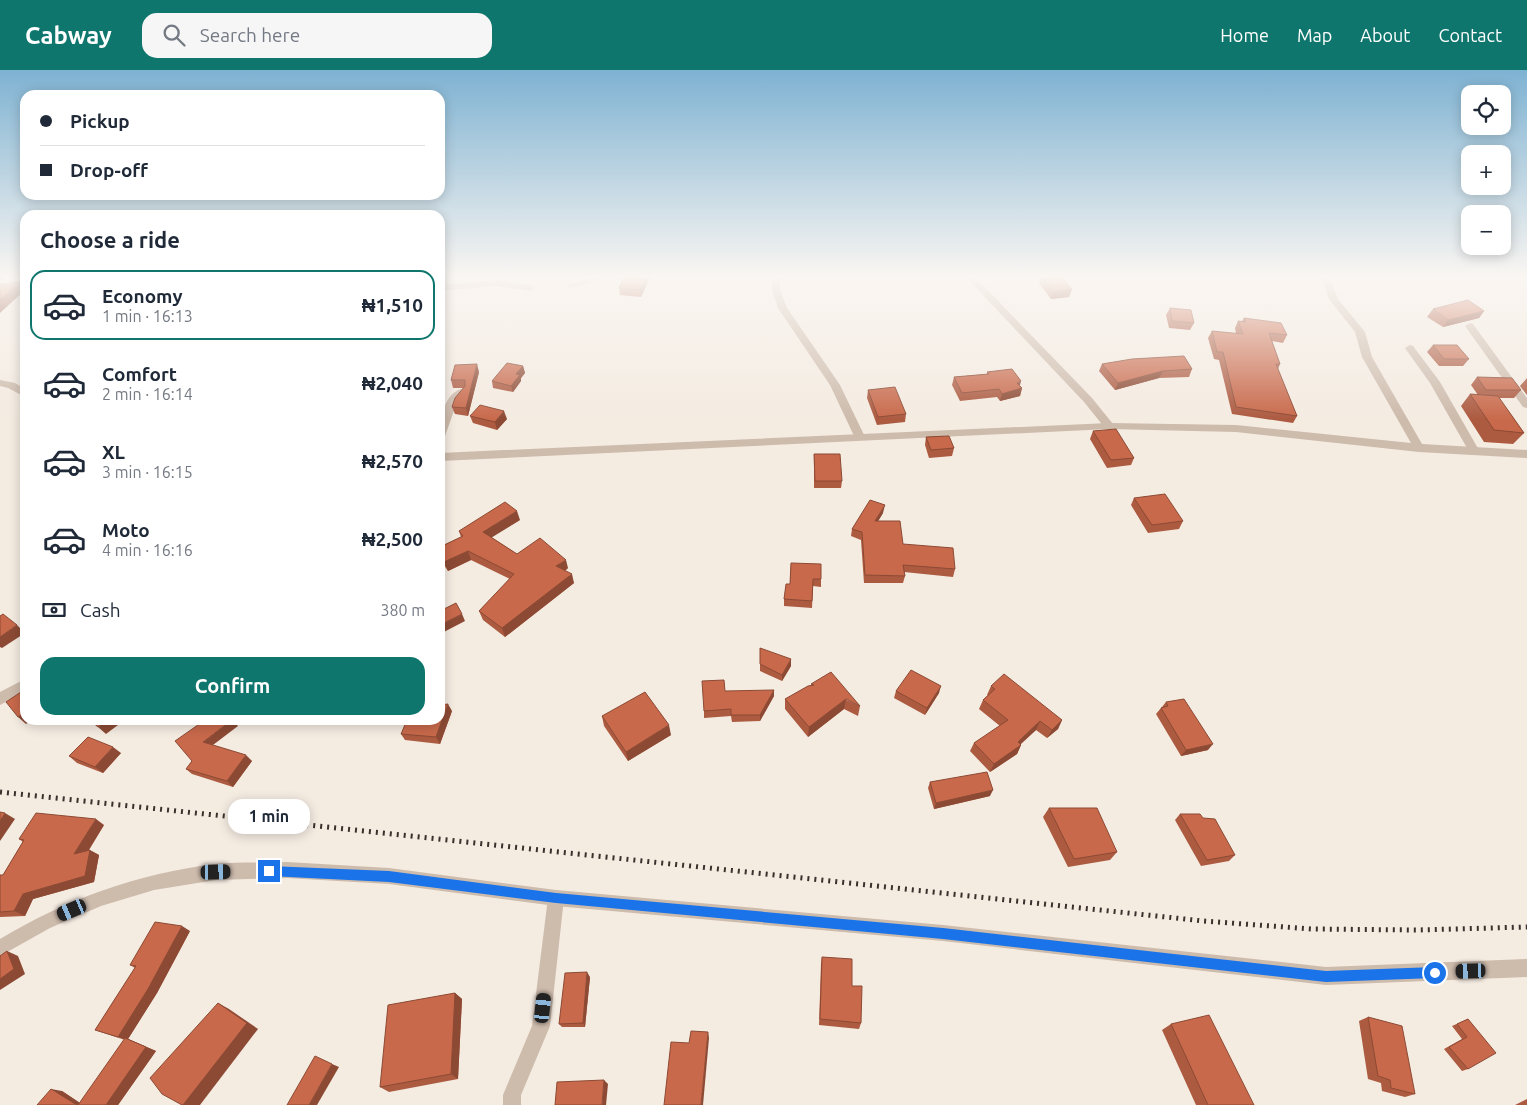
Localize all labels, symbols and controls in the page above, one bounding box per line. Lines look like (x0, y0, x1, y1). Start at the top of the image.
search box (142, 13, 492, 58)
icon: search (160, 21, 188, 49)
text: Cabway (25, 22, 112, 49)
text: Search here (200, 24, 300, 46)
text: Home (1220, 25, 1269, 45)
text: Map (1297, 25, 1332, 45)
text: About (1360, 25, 1410, 45)
text: Contact (1438, 25, 1502, 45)
map controls (1461, 85, 1511, 255)
button: locate (1461, 85, 1511, 135)
text: Pickup (70, 110, 130, 132)
button: + (1461, 145, 1511, 195)
text: Drop-off (70, 159, 148, 181)
button: − (1461, 205, 1511, 255)
text: Choose a ride (40, 227, 180, 252)
icon: car (42, 283, 87, 328)
text: Economy (102, 285, 183, 307)
text: ₦1,510 (362, 294, 423, 316)
text: 1 min · 16:13 (102, 307, 193, 325)
icon: car (42, 361, 87, 406)
text: Comfort (102, 363, 177, 385)
text: ₦2,040 (362, 372, 423, 394)
text: 2 min · 16:14 (102, 385, 193, 403)
icon: car (42, 439, 87, 484)
text: XL (102, 441, 125, 463)
text: ₦2,570 (362, 450, 423, 472)
text: 3 min · 16:15 (102, 463, 193, 481)
icon: car (42, 517, 87, 562)
text: Moto (102, 519, 150, 541)
text: ₦2,500 (362, 528, 423, 550)
text: 4 min · 16:16 (102, 541, 193, 559)
icon: cash (40, 596, 68, 624)
text: Cash (80, 599, 121, 621)
text: 380 m (380, 601, 425, 619)
button: Confirm (40, 657, 425, 715)
callout: 1 min (228, 798, 310, 834)
text: 1 min (249, 807, 289, 825)
route end (258, 860, 280, 882)
car (200, 864, 231, 880)
car (55, 897, 88, 923)
route start (1424, 962, 1446, 984)
car (1455, 963, 1486, 979)
car (533, 992, 552, 1024)

